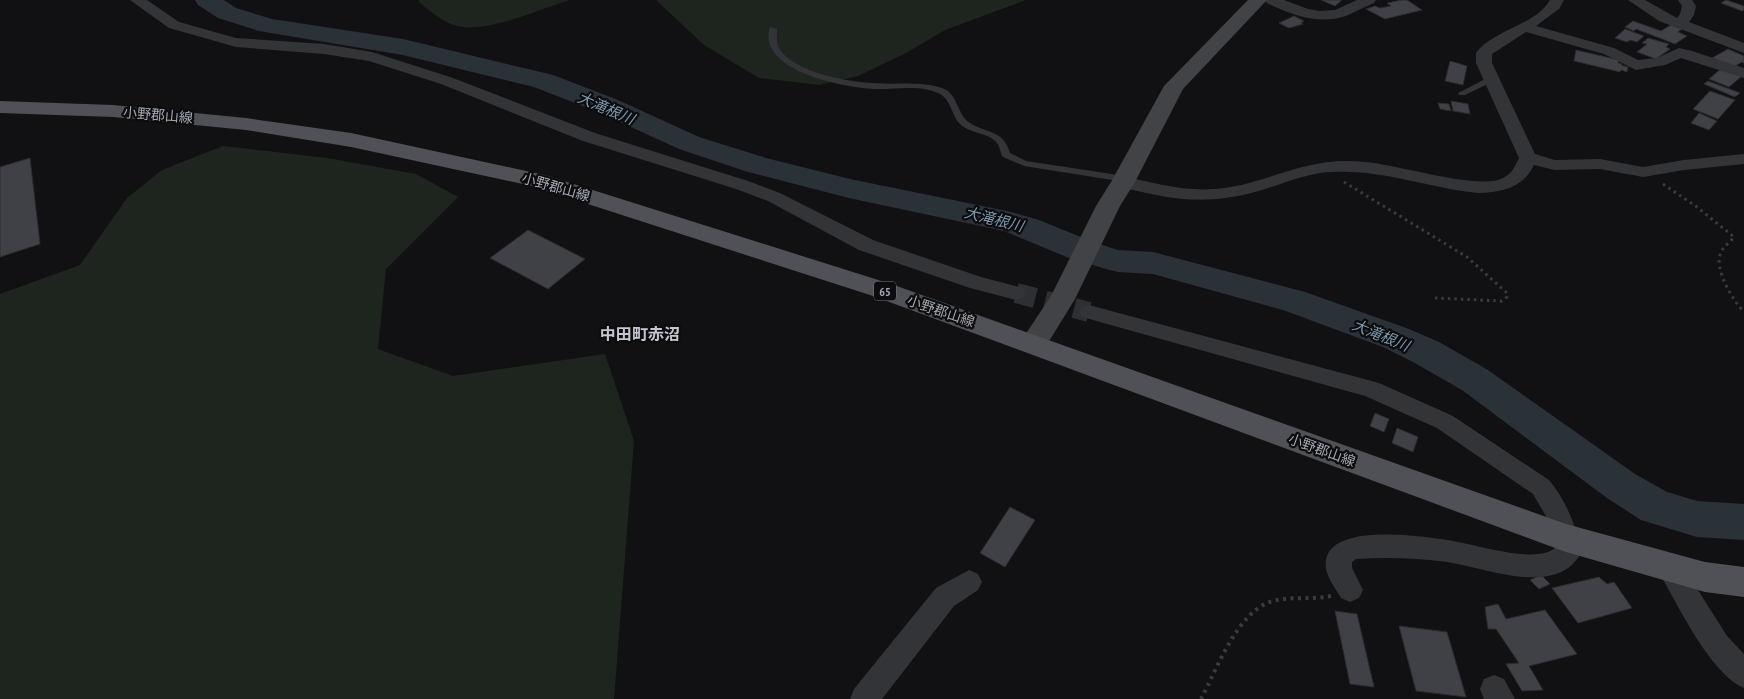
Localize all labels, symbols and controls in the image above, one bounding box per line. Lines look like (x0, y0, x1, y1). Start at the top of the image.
water label: 大滝根川 (575, 88, 639, 129)
street label: 小野郡山線 (122, 103, 194, 127)
street label: 小野郡山線 (520, 169, 592, 205)
water label: 大滝根川 (963, 203, 1027, 236)
road number: 65 (874, 282, 896, 300)
street label: 小野郡山線 (905, 291, 977, 331)
water label: 大滝根川 (1350, 315, 1414, 356)
district label: 中田町赤沼 (600, 324, 680, 344)
street label: 小野郡山線 (1286, 430, 1358, 470)

